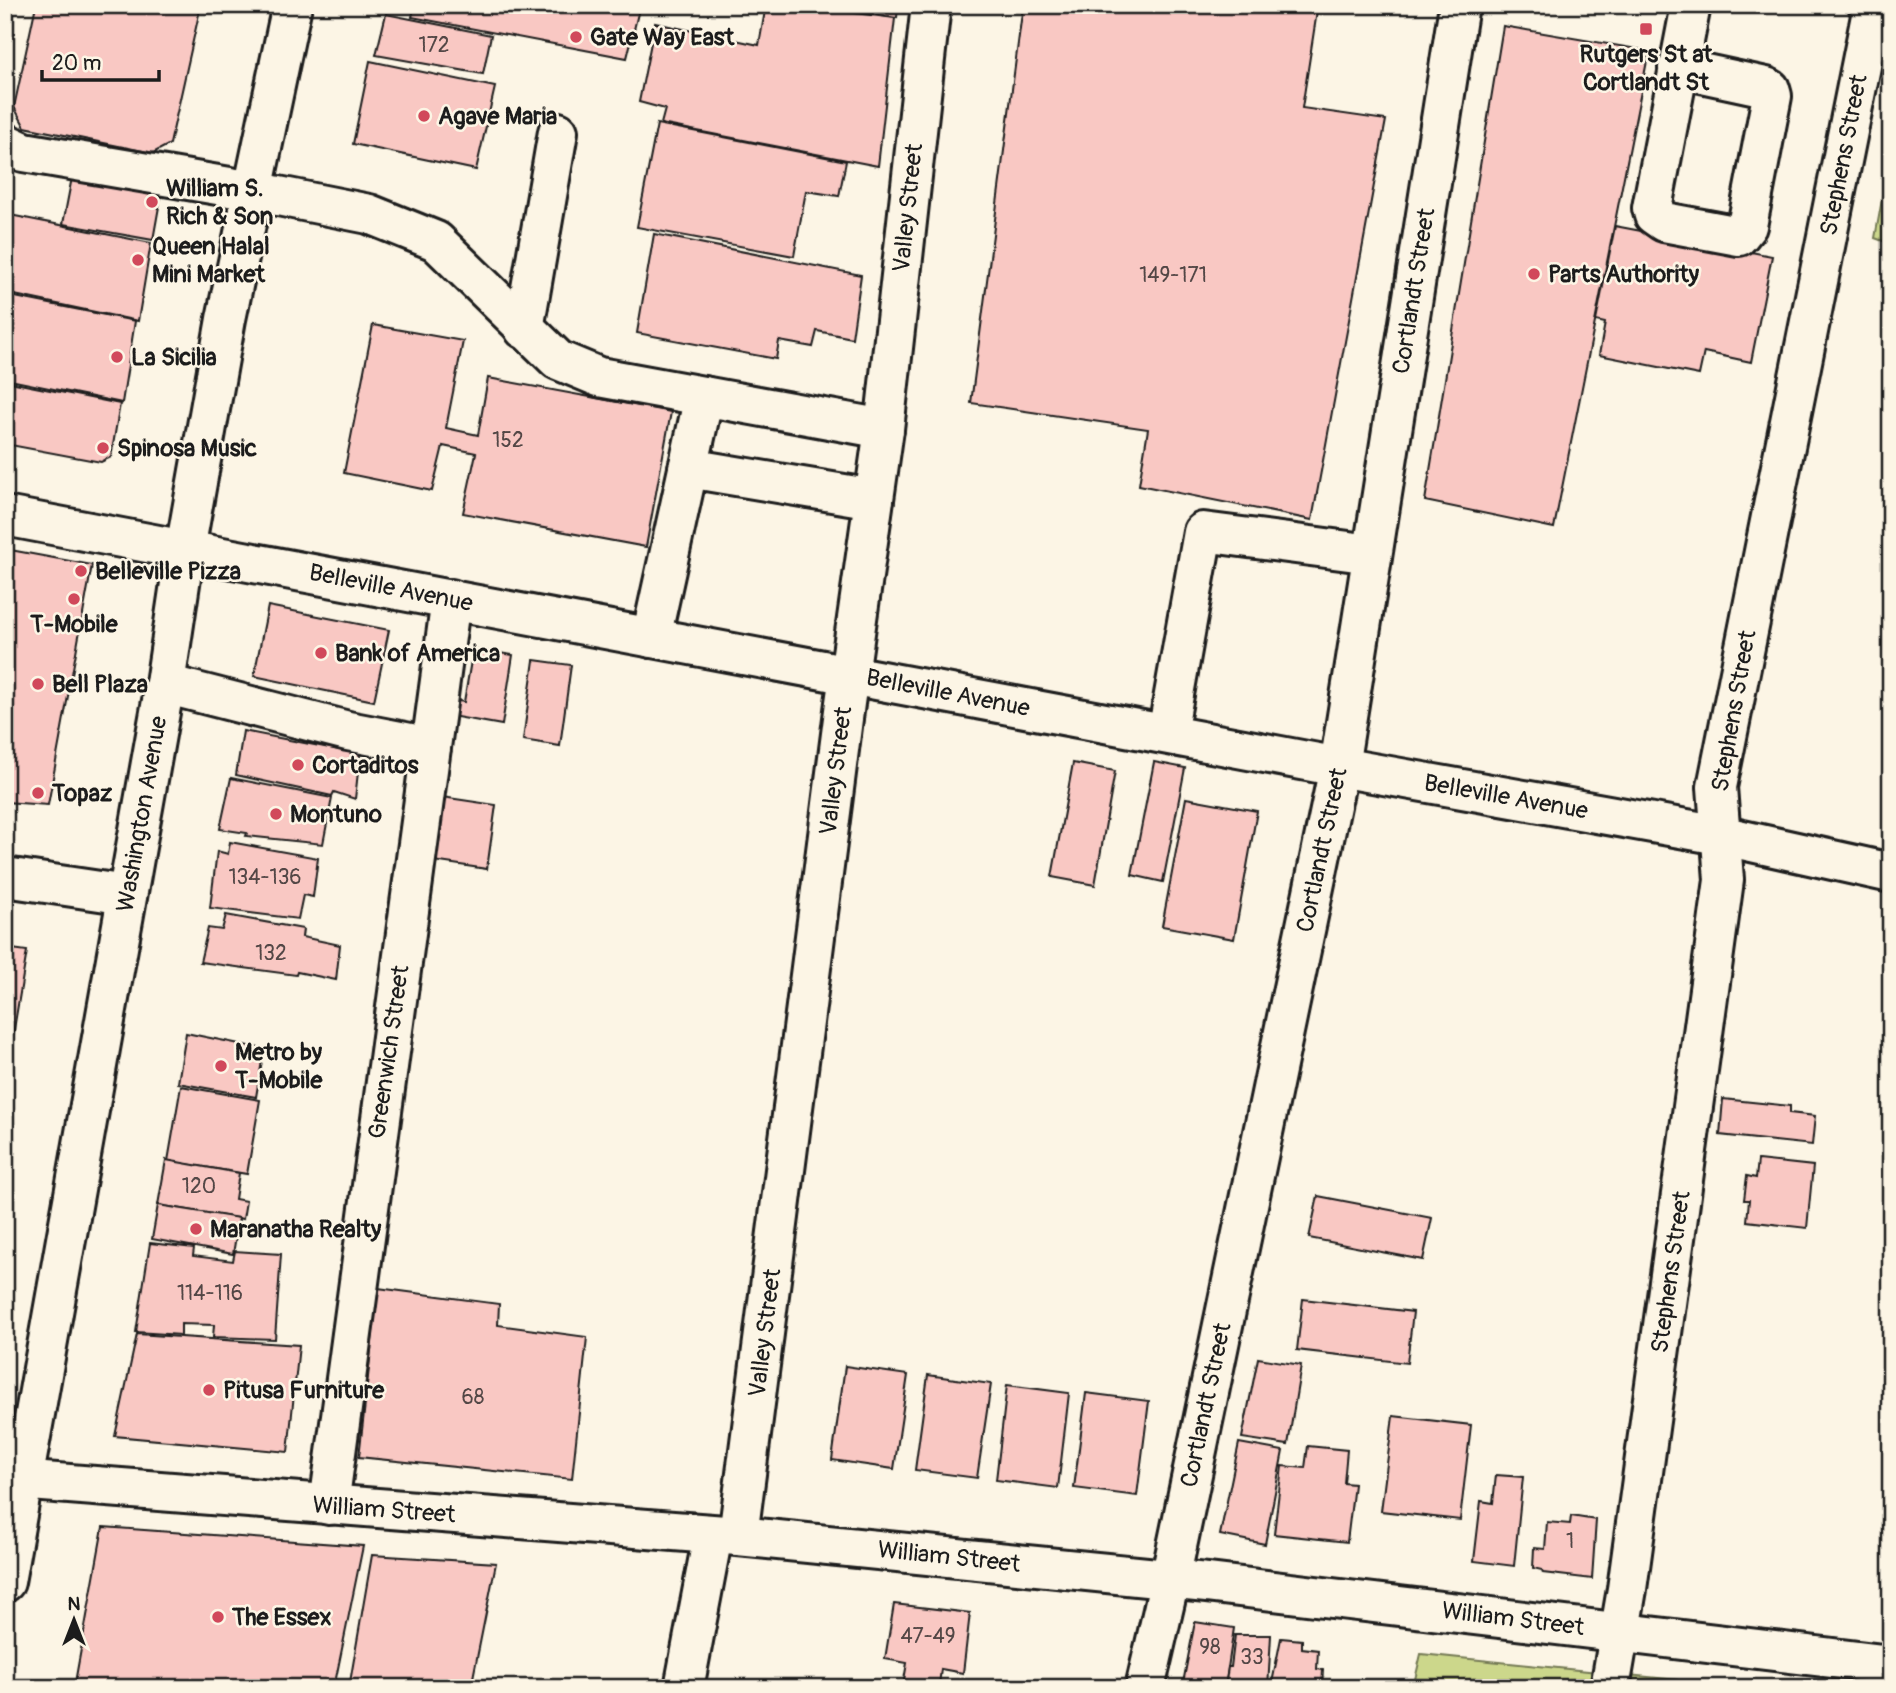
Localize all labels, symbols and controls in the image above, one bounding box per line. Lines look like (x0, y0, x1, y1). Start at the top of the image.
marker: Rutgers St at Cortlandt St (1638, 21, 1654, 37)
place label: Gate Way East (590, 23, 736, 52)
marker: Gate Way East (568, 29, 584, 45)
house number: 172 (418, 32, 450, 59)
scale bar (42, 38, 159, 82)
place label: Rutgers St at Cortlandt St (1579, 40, 1714, 97)
text: 20 m (52, 50, 101, 77)
street label: Stephens Street (1814, 72, 1874, 238)
place label: Agave Maria (438, 102, 557, 131)
marker: Agave Maria (416, 108, 432, 124)
street label: Valley Street (887, 142, 929, 274)
place label: William S. Rich & Son (166, 174, 273, 231)
marker: William S. Rich & Son (144, 194, 160, 210)
street label: Cortlandt Street (1387, 206, 1441, 376)
place label: Queen Halal Mini Market (152, 232, 270, 289)
marker: Queen Halal Mini Market (130, 252, 146, 268)
place label: Parts Authority (1548, 260, 1700, 289)
house number: 149-171 (1139, 262, 1207, 289)
marker: Parts Authority (1526, 266, 1542, 282)
place label: La Sicilia (131, 343, 217, 372)
marker: La Sicilia (109, 349, 125, 365)
house number: 152 (492, 427, 524, 454)
place label: Spinosa Music (117, 434, 257, 463)
marker: Spinosa Music (95, 440, 111, 456)
place label: Belleville Pizza (95, 557, 241, 586)
street label: Belleville Avenue (307, 558, 475, 618)
marker: Belleville Pizza (73, 563, 89, 579)
marker: T-Mobile (66, 591, 82, 607)
place label: T-Mobile (29, 610, 119, 639)
street label: Stephens Street (1706, 628, 1763, 794)
place label: Bank of America (335, 639, 500, 668)
marker: Bank of America (313, 645, 329, 661)
street label: Belleville Avenue (864, 663, 1032, 723)
place label: Bell Plaza (52, 670, 148, 699)
marker: Bell Plaza (30, 676, 46, 692)
street label: Valley Street (814, 705, 858, 837)
street label: Washington Avenue (110, 714, 174, 914)
place label: Cortaditos (312, 751, 419, 780)
marker: Cortaditos (290, 757, 306, 773)
street label: Cortlandt Street (1290, 765, 1354, 935)
street label: Belleville Avenue (1422, 768, 1590, 826)
place label: Topaz (51, 779, 113, 808)
marker: Topaz (30, 785, 46, 801)
place label: Montuno (290, 800, 382, 829)
marker: Montuno (268, 806, 284, 822)
house number: 134-136 (228, 864, 302, 891)
house number: 132 (255, 940, 287, 967)
street label: Greenwich Street (362, 963, 416, 1141)
place label: Metro by T-Mobile (234, 1038, 323, 1095)
marker: Metro by T-Mobile (213, 1058, 229, 1074)
house number: 120 (182, 1173, 216, 1200)
street label: Stephens Street (1645, 1189, 1697, 1355)
place label: Maranatha Realty (210, 1215, 382, 1244)
marker: Maranatha Realty (188, 1221, 204, 1237)
street label: Valley Street (743, 1267, 787, 1399)
house number: 114-116 (177, 1280, 243, 1307)
street label: Cortlandt Street (1174, 1320, 1238, 1490)
place label: Pitusa Furniture (223, 1376, 385, 1405)
marker: Pitusa Furniture (201, 1382, 217, 1398)
house number: 68 (462, 1384, 484, 1411)
street label: William Street (312, 1491, 457, 1529)
house number: 1 (1566, 1528, 1574, 1555)
street label: William Street (876, 1535, 1022, 1579)
north arrow (38, 1584, 108, 1654)
text: N (68, 1592, 81, 1616)
street label: William Street (1440, 1596, 1586, 1642)
place label: The Essex (231, 1603, 331, 1632)
marker: The Essex (210, 1609, 226, 1625)
house number: 47-49 (900, 1623, 956, 1650)
house number: 98 (1199, 1634, 1221, 1661)
house number: 33 (1240, 1644, 1264, 1671)

